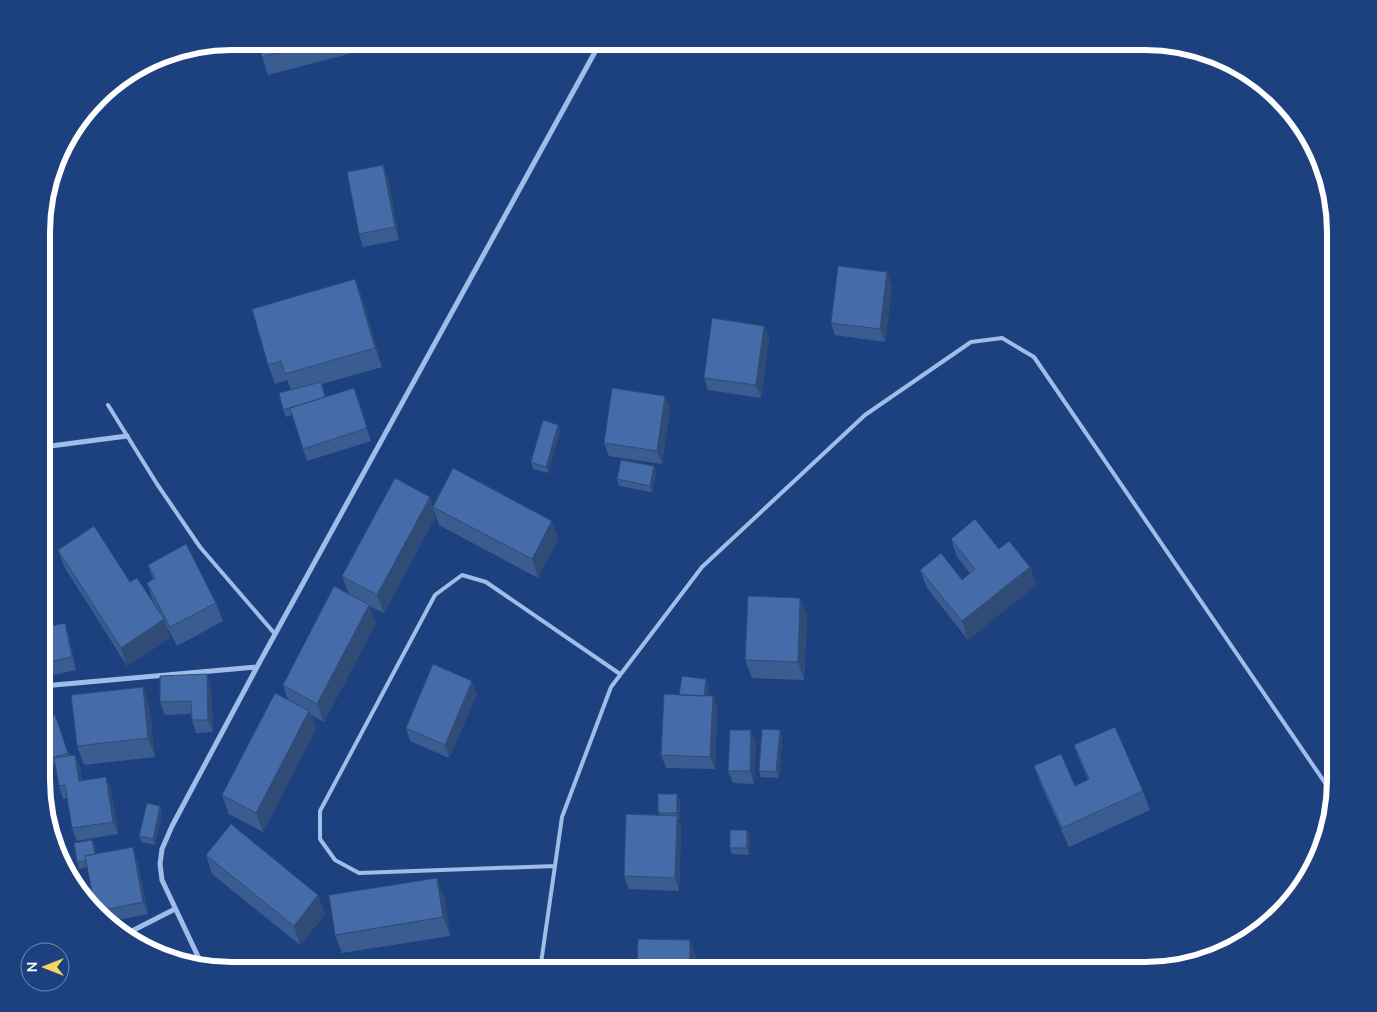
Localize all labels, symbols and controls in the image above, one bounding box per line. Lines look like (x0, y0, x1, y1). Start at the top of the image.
north arrow (20, 942, 70, 992)
text: N (23, 962, 42, 972)

